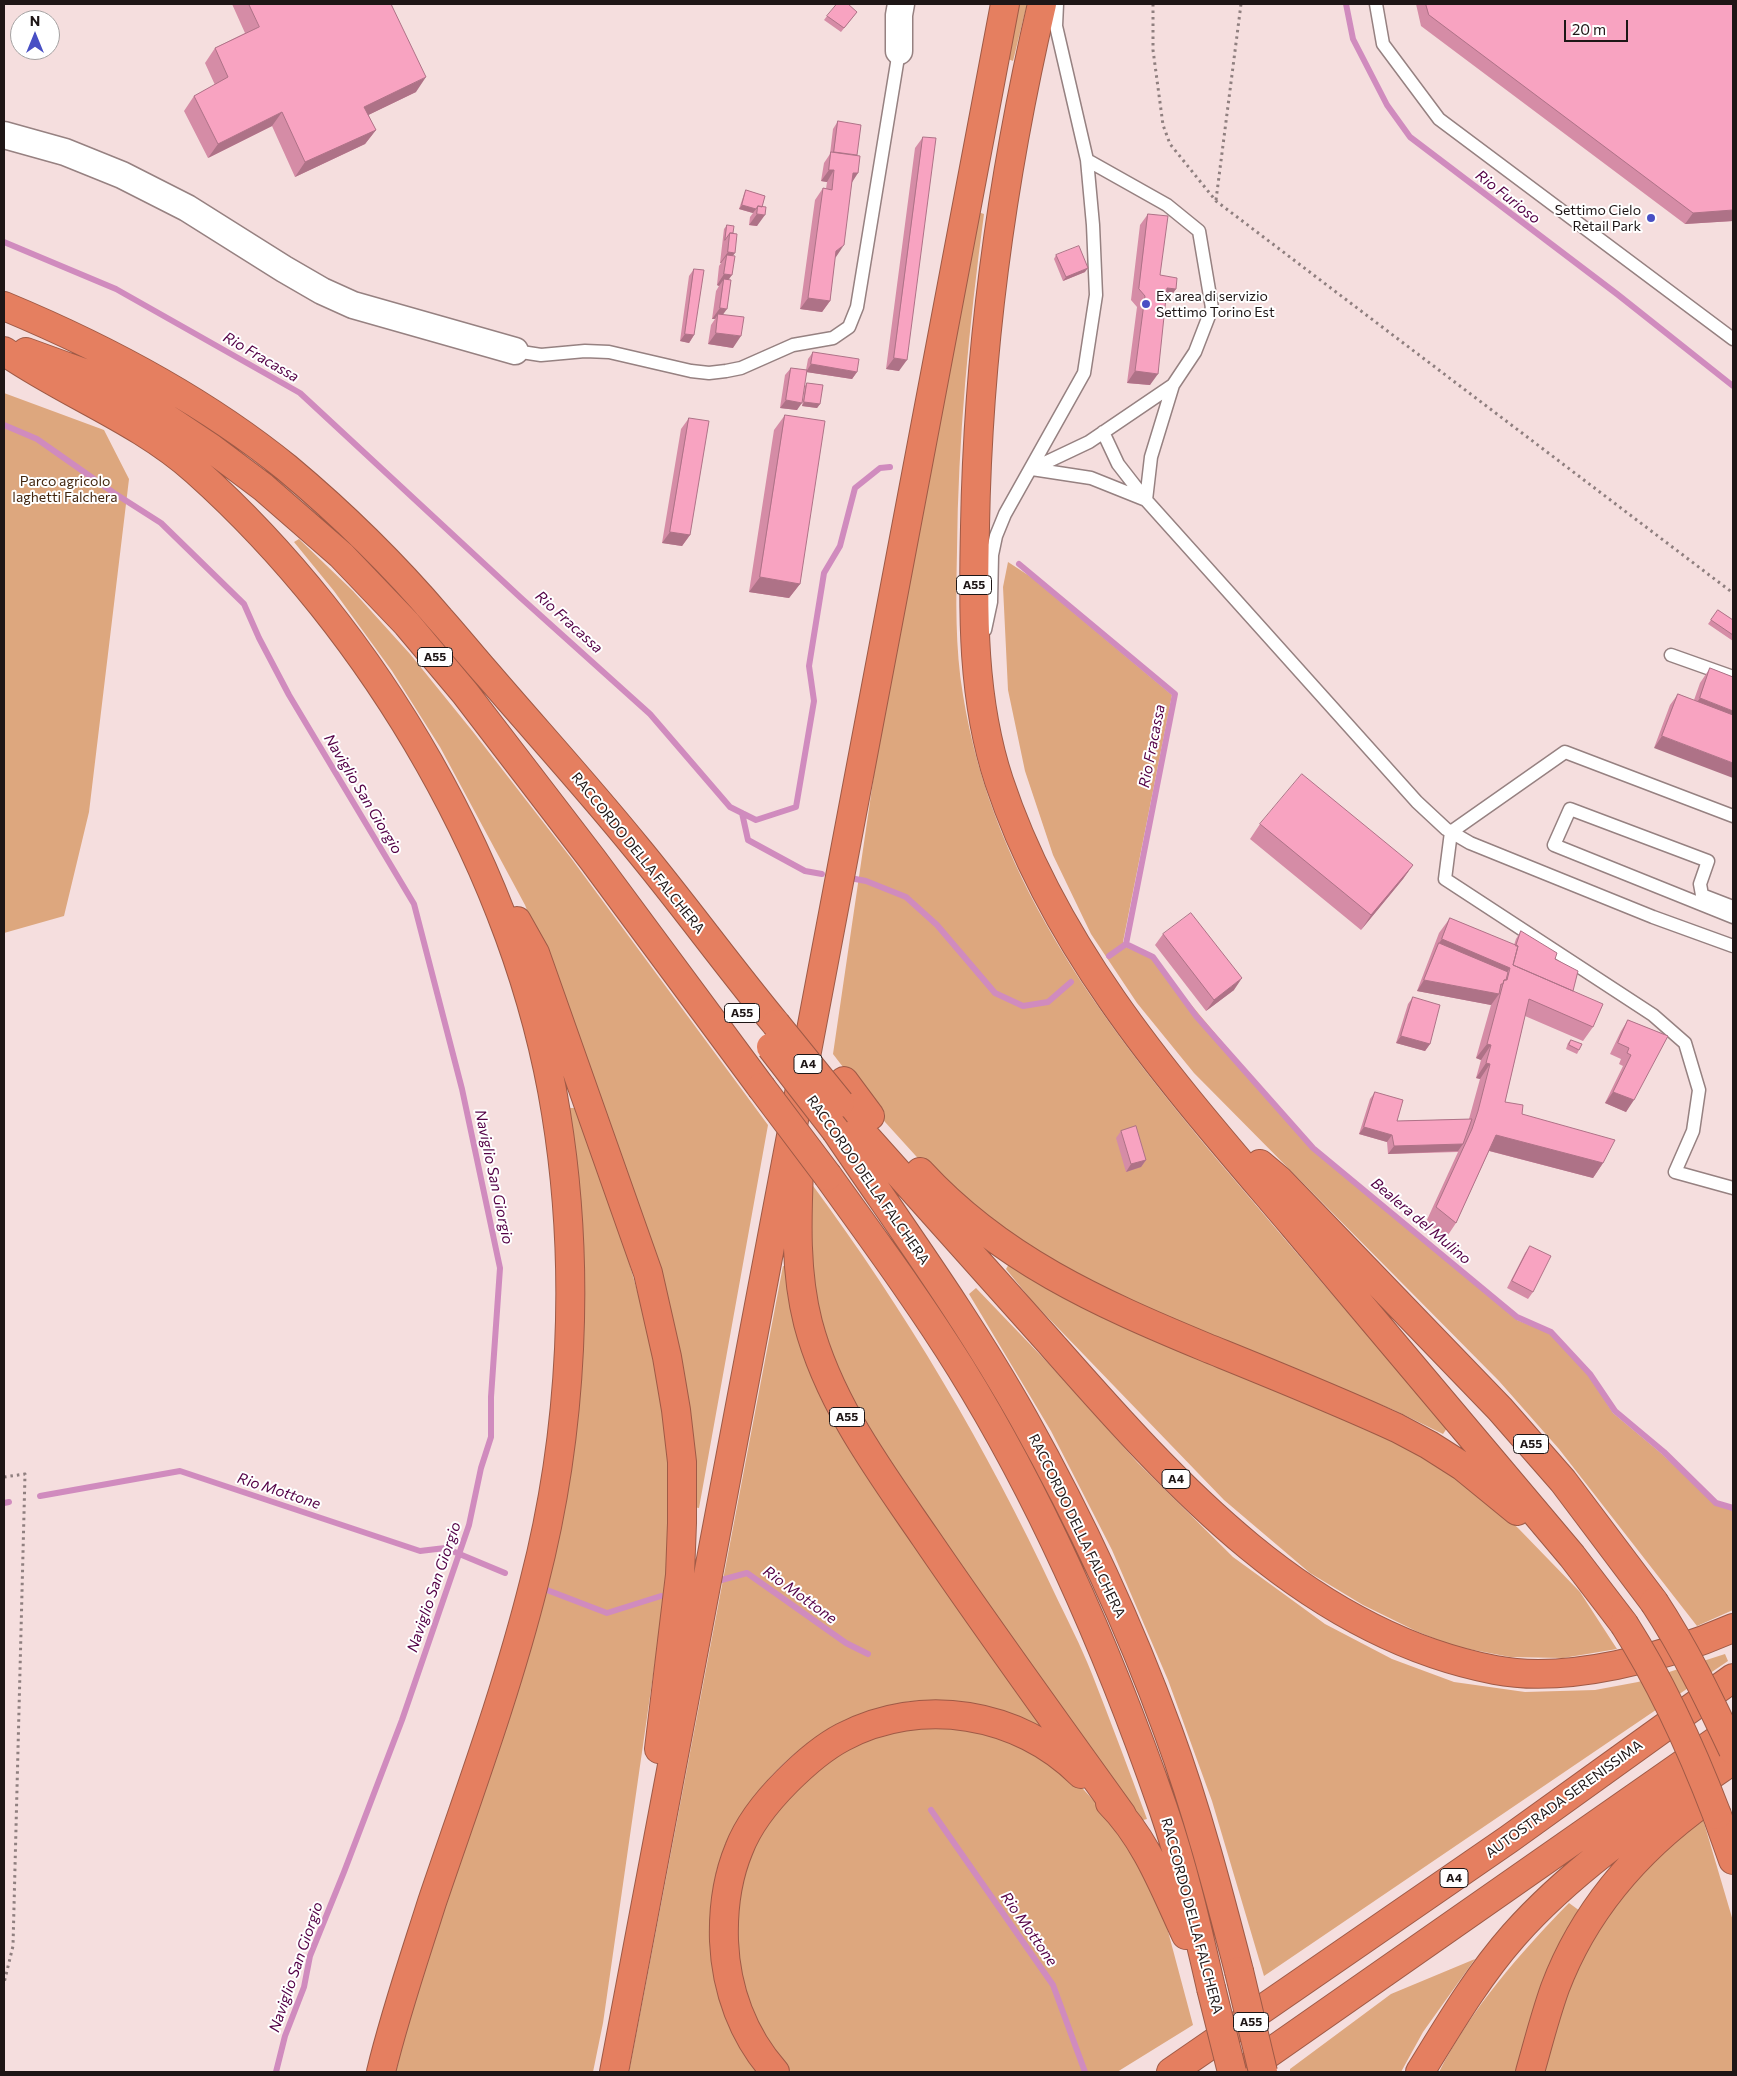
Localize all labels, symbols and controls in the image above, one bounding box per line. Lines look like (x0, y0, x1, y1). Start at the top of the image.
north arrow (10, 10, 60, 60)
scale bar (1567, 10, 1631, 42)
text: N (30, 12, 40, 29)
text: 20 m (1572, 20, 1606, 38)
water label: Rio Furioso (1472, 166, 1544, 228)
place label: Settimo Cielo Retail Park (1555, 202, 1641, 234)
marker: Settimo Cielo Retail Park (1645, 212, 1657, 224)
place label: Ex area di servizio Settimo Torino Est (1156, 288, 1275, 321)
marker: Ex area di servizio Settimo Torino Est (1140, 298, 1152, 310)
water label: Rio Fracassa (220, 328, 302, 386)
park label: Parco agricolo laghetti Falchera (12, 473, 118, 506)
road number: A55 (956, 576, 992, 594)
water label: Rio Fracassa (532, 587, 606, 657)
road number: A55 (418, 648, 452, 666)
water label: Rio Fracassa (1135, 703, 1169, 789)
water label: Naviglio San Giorgio (320, 731, 406, 857)
street label: RACCORDO DELLA FALCHERA (568, 769, 708, 937)
road number: A55 (724, 1004, 760, 1022)
road number: A4 (794, 1054, 822, 1074)
street label: RACCORDO DELLA FALCHERA (803, 1092, 933, 1268)
water label: Naviglio San Giorgio (471, 1108, 517, 1246)
water label: Bealera del Mulino (1367, 1174, 1475, 1268)
road number: A55 (830, 1408, 864, 1426)
street label: RACCORDO DELLA FALCHERA (1025, 1431, 1129, 1621)
road number: A55 (1514, 1435, 1548, 1454)
water label: Rio Mottone (235, 1469, 323, 1513)
road number: A4 (1162, 1470, 1190, 1488)
water label: Naviglio San Giorgio (403, 1519, 465, 1655)
water label: Rio Mottone (760, 1562, 840, 1628)
street label: AUTOSTRADA SERENISSIMA (1482, 1736, 1646, 1862)
street label: RACCORDO DELLA FALCHERA (1158, 1816, 1226, 2016)
road number: A4 (1440, 1869, 1468, 1888)
water label: Rio Mottone (997, 1888, 1061, 1970)
water label: Naviglio San Giorgio (265, 1899, 327, 2035)
road number: A55 (1234, 2012, 1268, 2031)

